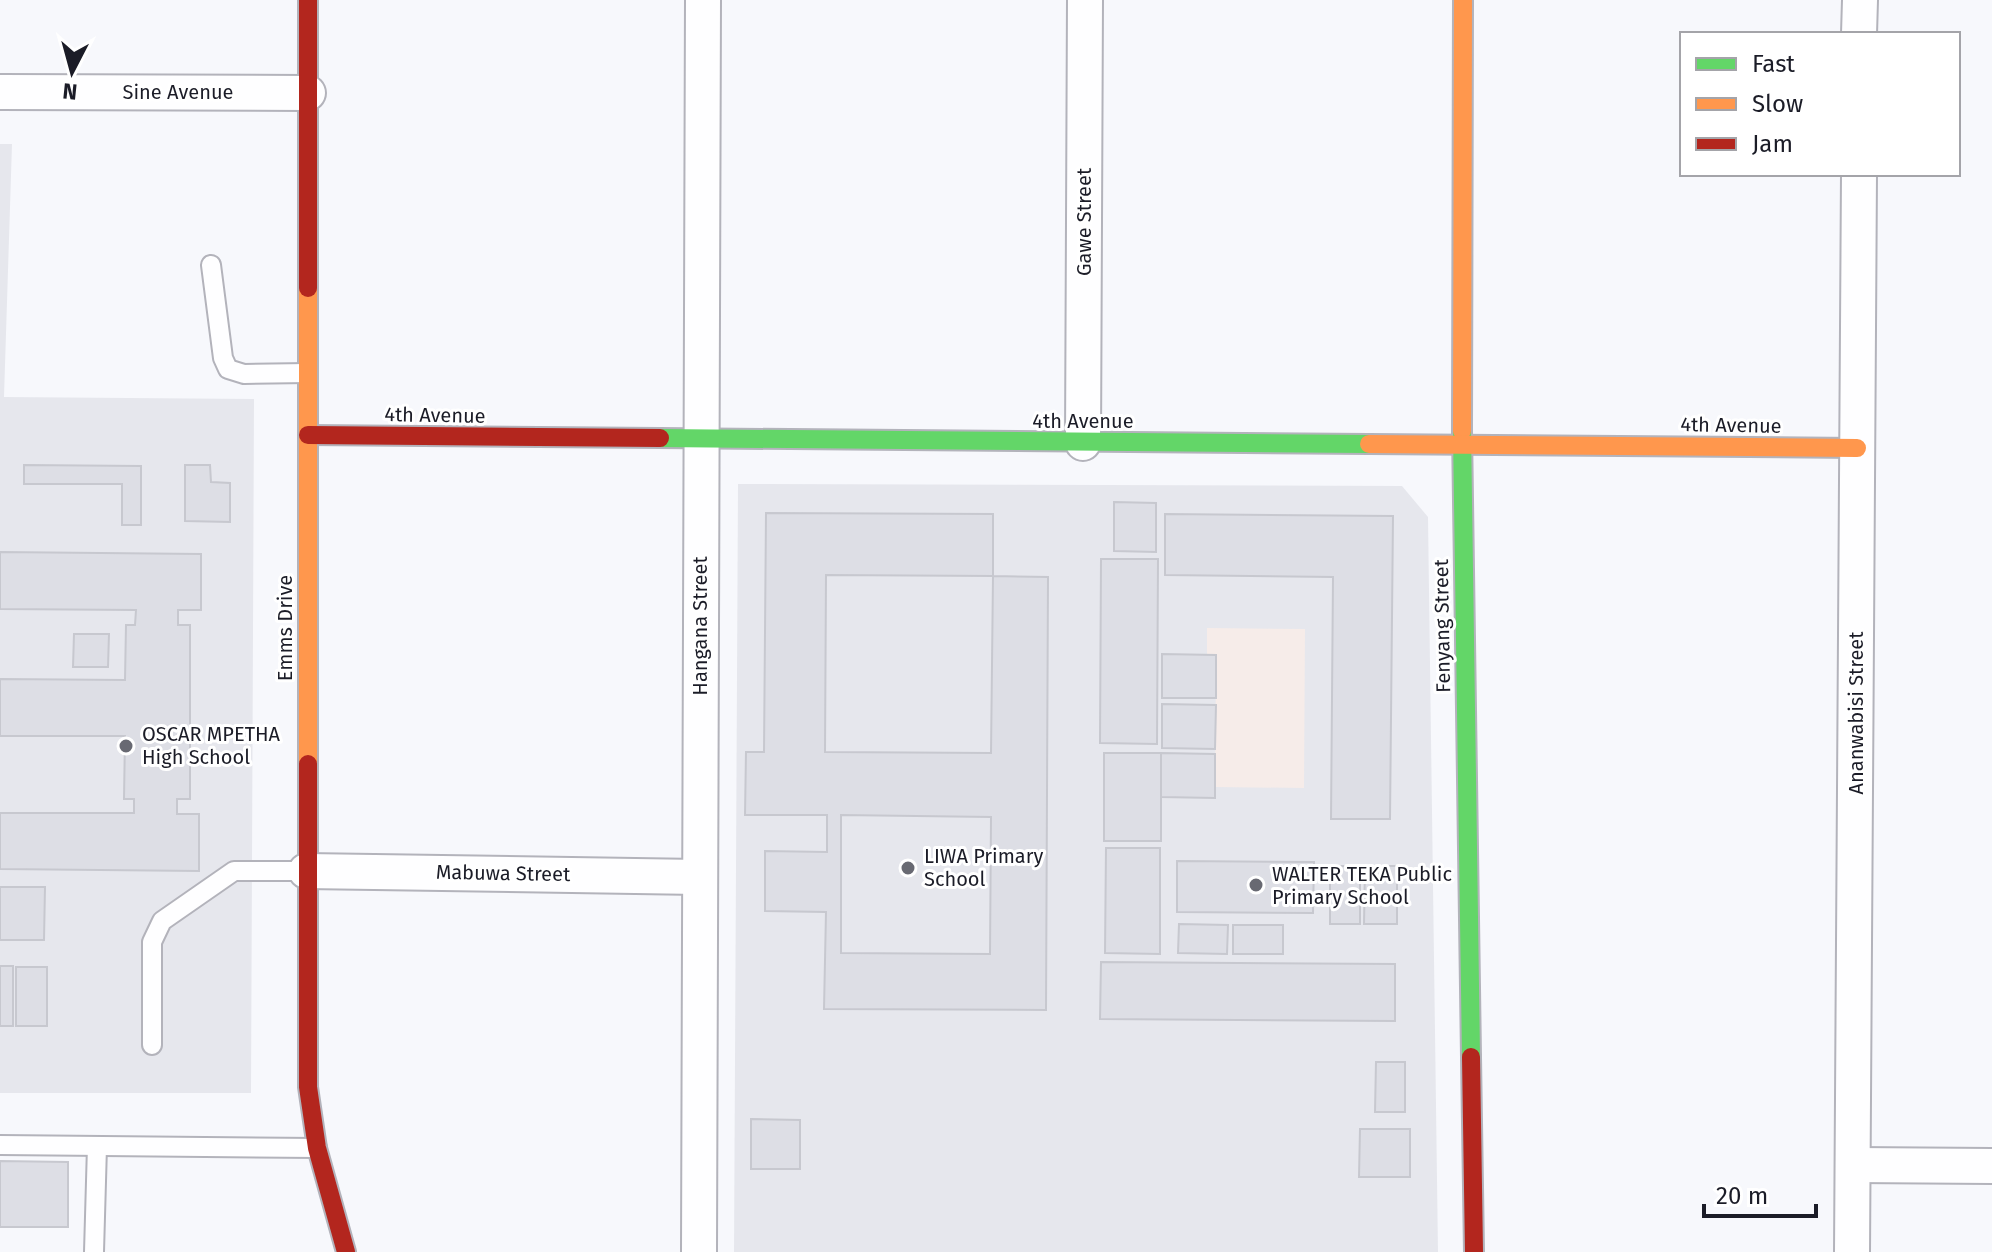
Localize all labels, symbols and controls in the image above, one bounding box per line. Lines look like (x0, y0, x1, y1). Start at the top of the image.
north arrow (32, 32, 112, 112)
legend (1680, 32, 1960, 176)
text: Fast (1752, 50, 1795, 78)
text: N (61, 77, 79, 106)
street label: Sine Avenue (123, 80, 233, 104)
text: Slow (1752, 90, 1803, 118)
text: Jam (1752, 130, 1793, 158)
street label: Gawe Street (1072, 167, 1096, 276)
street label: 4th Avenue (384, 402, 486, 428)
street label: 4th Avenue (1032, 409, 1134, 433)
street label: 4th Avenue (1680, 412, 1782, 438)
street label: Hangana Street (688, 556, 712, 696)
street label: Fenyang Street (1429, 558, 1455, 693)
street label: Emms Drive (273, 575, 297, 681)
street label: Ananwabisi Street (1844, 631, 1868, 794)
place label: OSCAR MPETHA High School (142, 722, 281, 769)
marker: OSCAR MPETHA High School (117, 737, 135, 755)
place label: LIWA Primary School (924, 844, 1043, 891)
marker: LIWA Primary School (899, 859, 917, 877)
street label: Mabuwa Street (436, 860, 571, 886)
place label: WALTER TEKA Public Primary School (1272, 862, 1452, 909)
marker: WALTER TEKA Public Primary School (1247, 876, 1265, 894)
scale bar (1704, 1168, 1816, 1218)
text: 20 m (1716, 1182, 1768, 1210)

